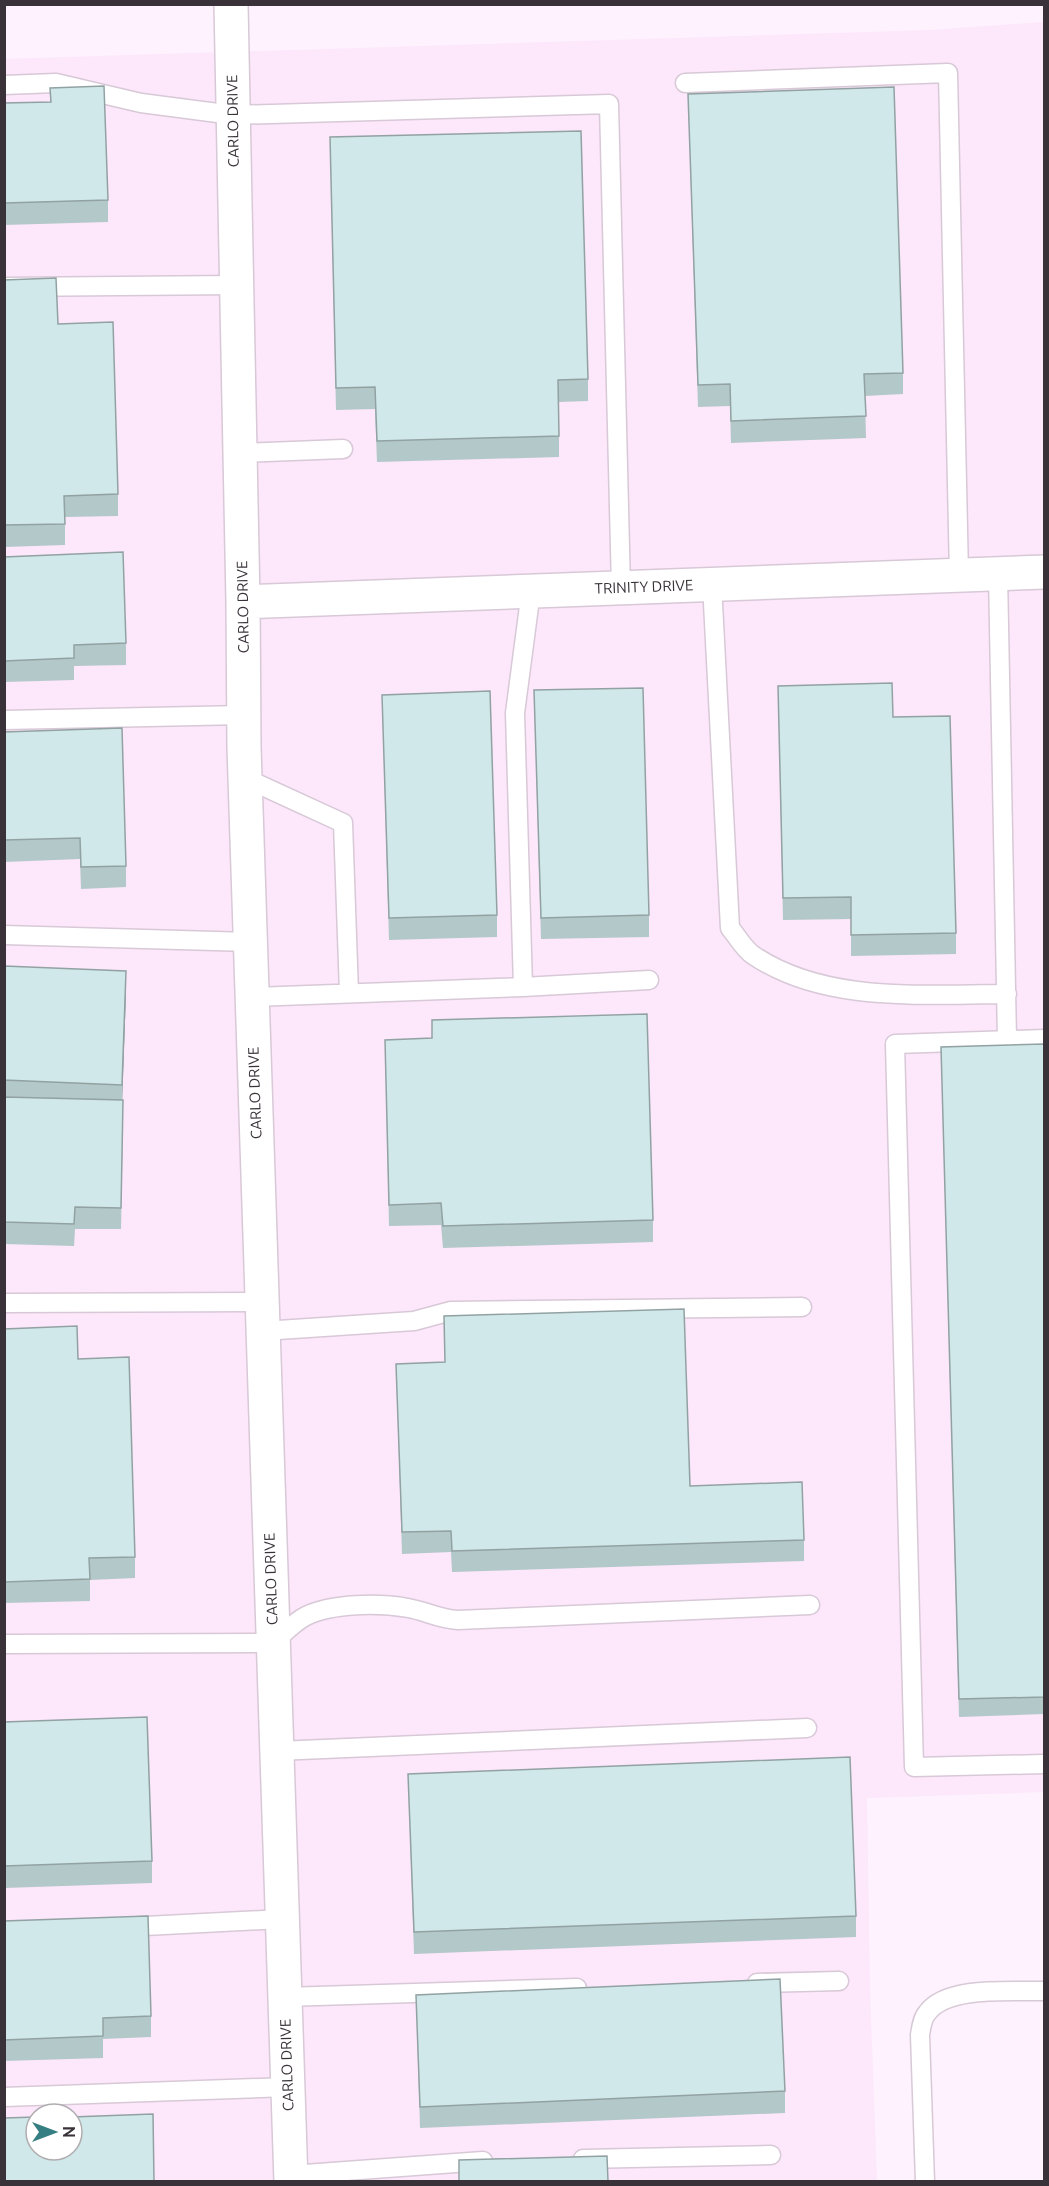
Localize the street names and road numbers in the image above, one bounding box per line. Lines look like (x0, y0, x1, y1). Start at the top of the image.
street label: CARLO DRIVE (223, 75, 242, 167)
street label: CARLO DRIVE (233, 561, 252, 653)
street label: TRINITY DRIVE (594, 576, 694, 597)
street label: CARLO DRIVE (244, 1046, 265, 1140)
street label: CARLO DRIVE (260, 1532, 281, 1626)
street label: CARLO DRIVE (276, 2018, 297, 2112)

